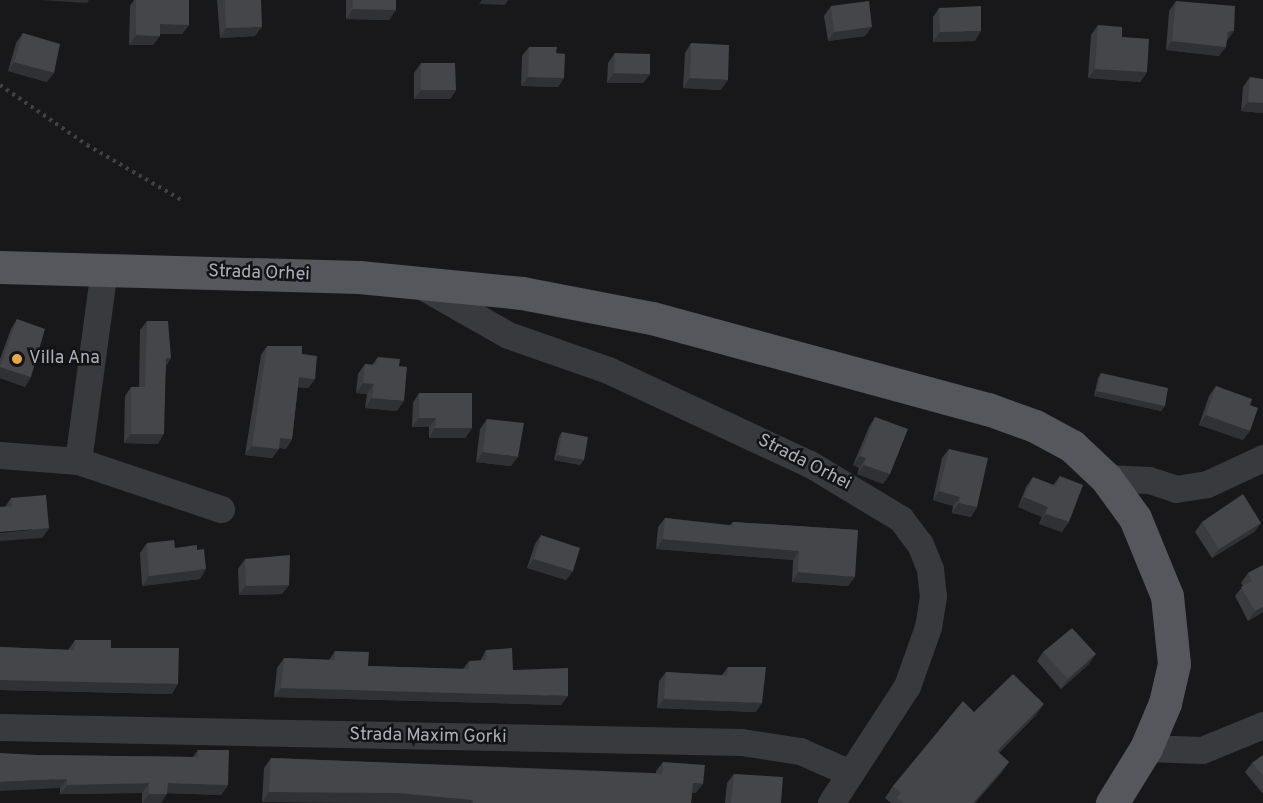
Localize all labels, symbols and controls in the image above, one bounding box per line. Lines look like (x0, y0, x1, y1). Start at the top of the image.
street label: Strada Orhei (208, 261, 310, 287)
place label: Villa Ana (29, 348, 100, 370)
marker: Villa Ana (10, 352, 24, 366)
street label: Strada Orhei (754, 430, 854, 496)
street label: Strada Maxim Gorki (349, 725, 507, 749)

